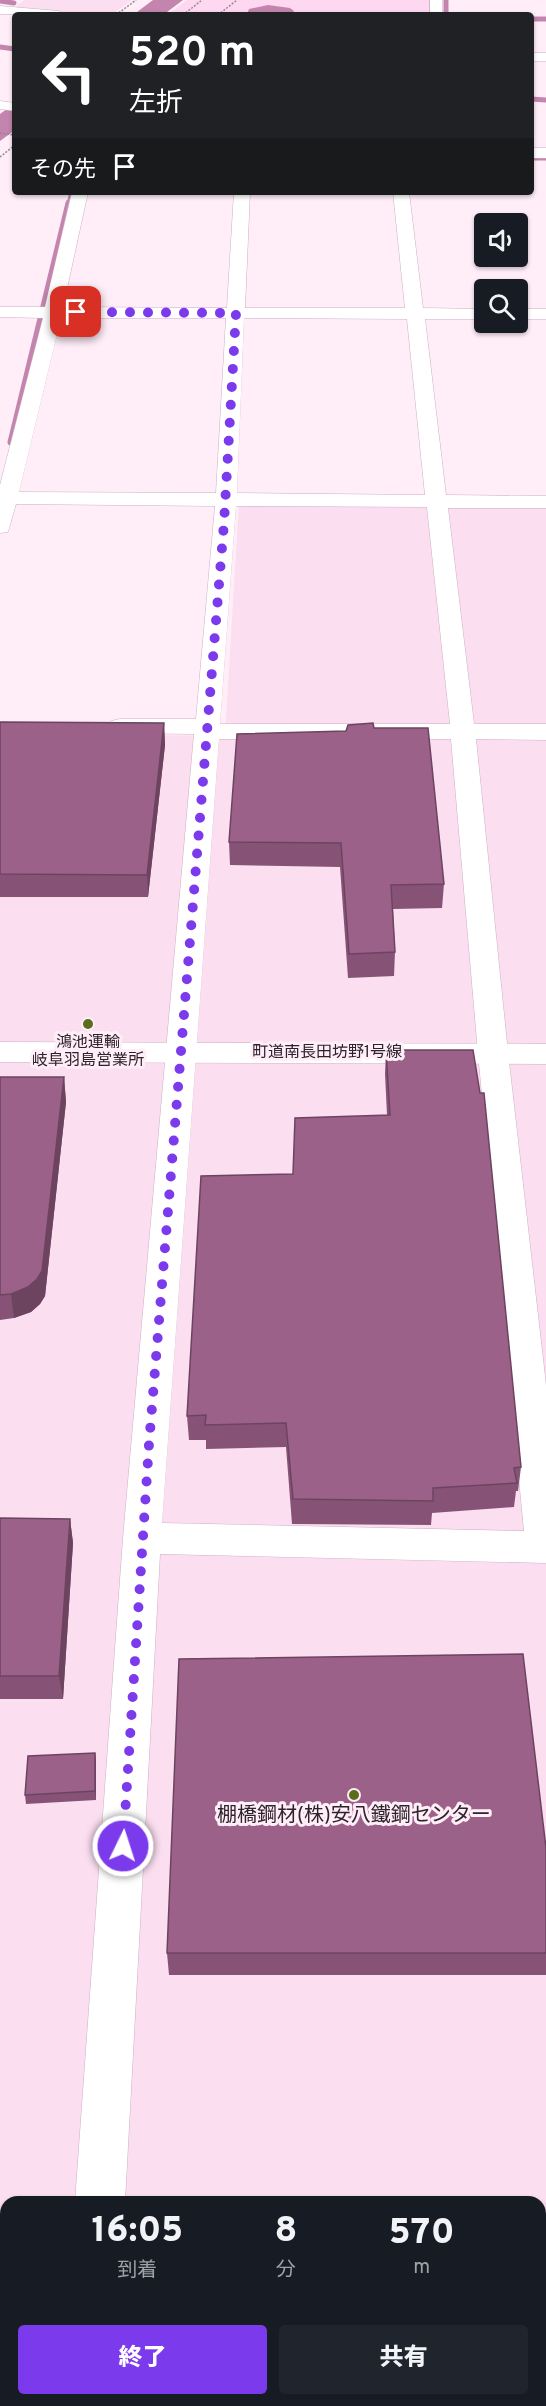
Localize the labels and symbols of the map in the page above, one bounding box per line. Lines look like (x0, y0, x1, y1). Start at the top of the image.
pin (50, 286, 101, 337)
marker: 鴻池運輸 岐阜羽島営業所 (81, 1017, 95, 1031)
place label: 鴻池運輸 岐阜羽島営業所 (32, 1033, 144, 1071)
street label: 町道南長田坊野1号線 (252, 1043, 402, 1063)
marker: 棚橋鋼材(株)安八鐵鋼センター (347, 1788, 361, 1802)
place label: 棚橋鋼材(株)安八鐵鋼センター (217, 1803, 491, 1829)
position arrow (91, 1814, 155, 1878)

